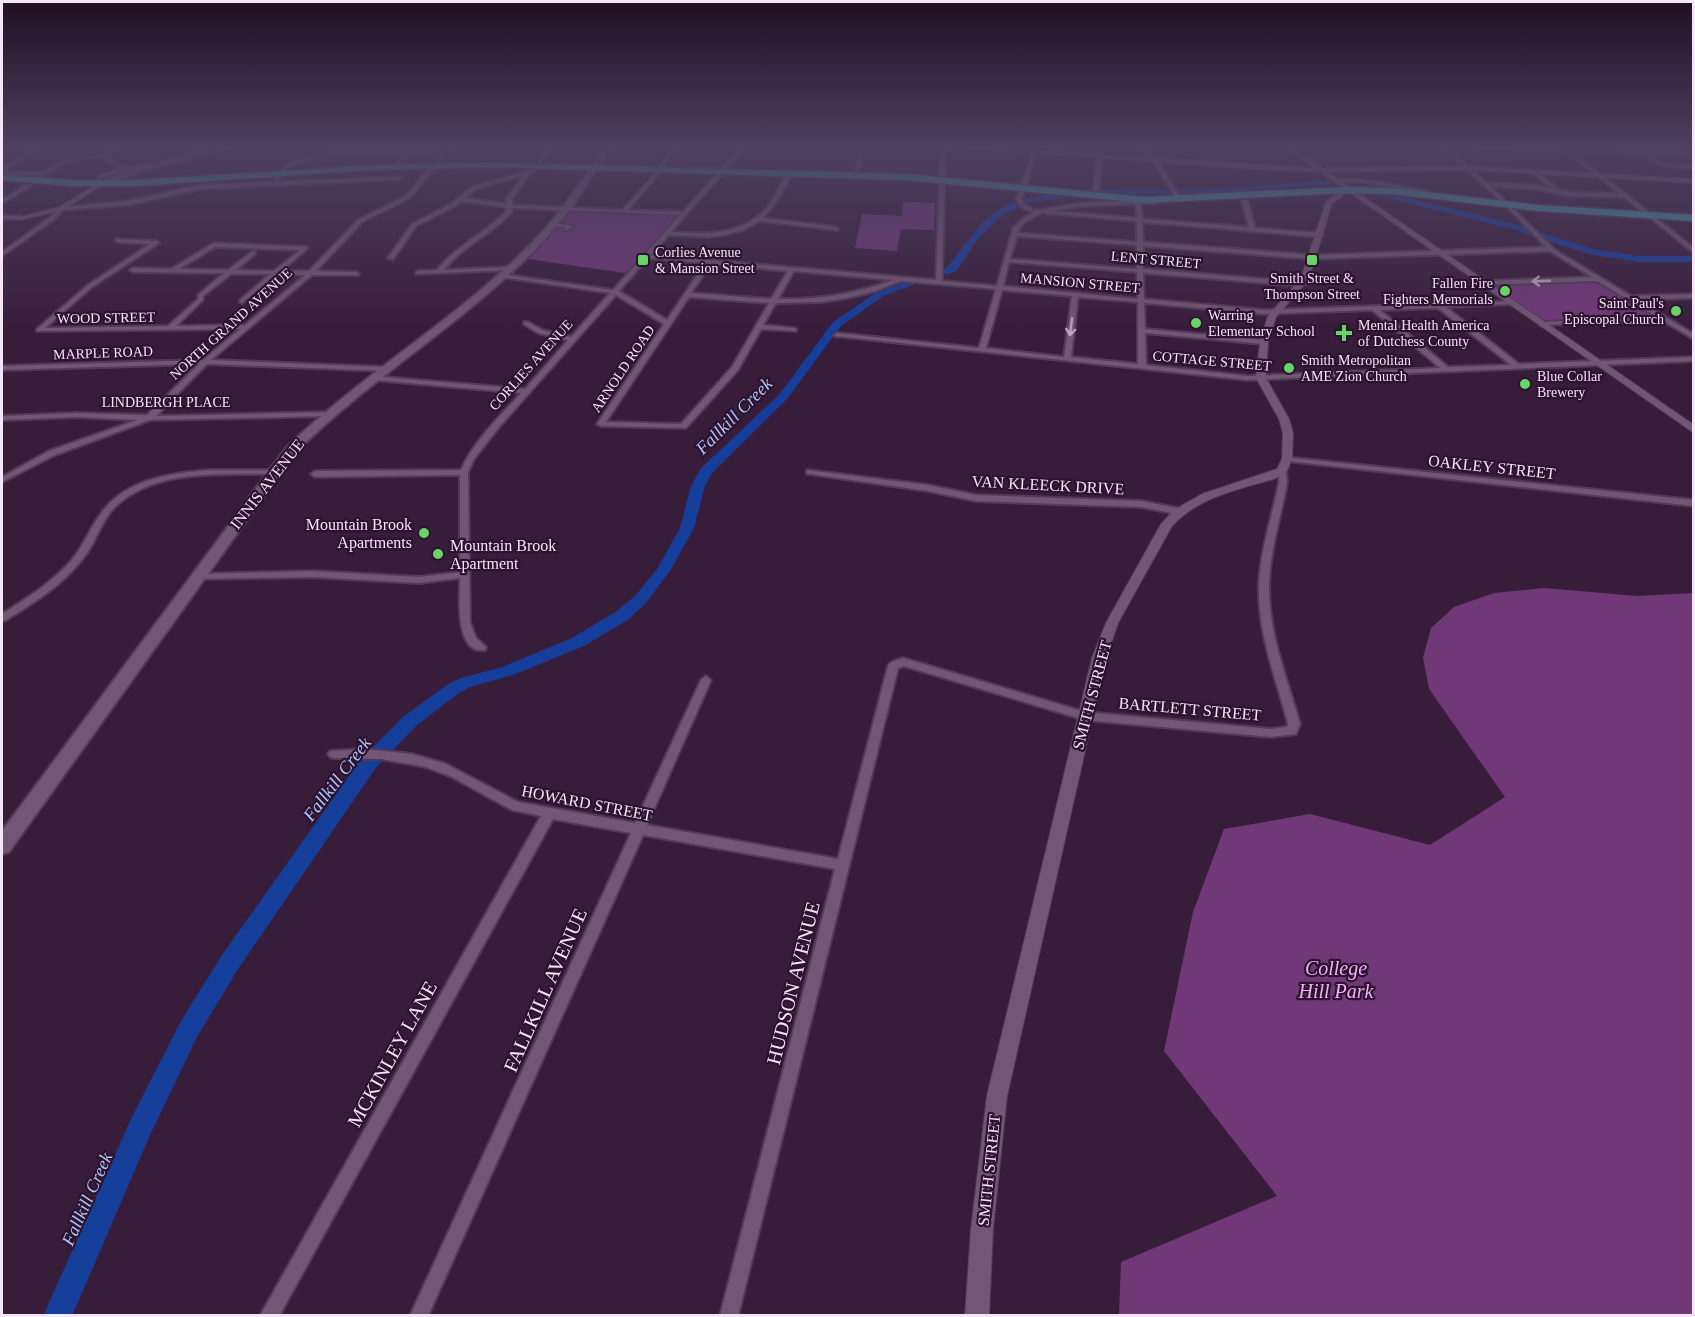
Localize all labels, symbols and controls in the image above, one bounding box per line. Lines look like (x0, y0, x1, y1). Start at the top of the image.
place label: Corlies Avenue & Mansion Street (655, 245, 755, 276)
street label: LENT STREET (1110, 249, 1202, 271)
marker: Corlies Avenue & Mansion Street (636, 253, 650, 267)
marker: Smith Street & Thompson Street (1305, 253, 1319, 267)
street label: NORTH GRAND AVENUE (167, 265, 295, 383)
street label: MANSION STREET (1019, 270, 1141, 296)
place label: Smith Street & Thompson Street (1264, 271, 1360, 302)
place label: Fallen Fire Fighters Memorials (1383, 276, 1493, 307)
one-way arrow (1531, 276, 1551, 287)
marker: Fallen Fire Fighters Memorials (1498, 284, 1512, 298)
place label: Saint Paul's Episcopal Church (1564, 296, 1664, 327)
marker: Saint Paul's Episcopal Church (1669, 304, 1683, 318)
place label: Warring Elementary School (1208, 308, 1315, 339)
street label: WOOD STREET (57, 310, 156, 326)
marker: Warring Elementary School (1189, 316, 1203, 330)
street label: CORLIES AVENUE (486, 317, 576, 413)
one-way arrow (1066, 317, 1077, 336)
place label: Mental Health America of Dutchess County (1358, 318, 1490, 349)
street label: ARNOLD ROAD (588, 323, 658, 415)
marker: Mental Health America of Dutchess County (1335, 324, 1353, 342)
street label: MARPLE ROAD (53, 344, 153, 362)
street label: COTTAGE STREET (1152, 348, 1272, 374)
place label: Smith Metropolitan AME Zion Church (1301, 353, 1411, 384)
marker: Smith Metropolitan AME Zion Church (1282, 361, 1296, 375)
place label: Blue Collar Brewery (1537, 369, 1602, 400)
water label: Fallkill Creek (691, 373, 777, 459)
marker: Blue Collar Brewery (1518, 377, 1532, 391)
street label: LINDBERGH PLACE (102, 395, 230, 410)
street label: INNIS AVENUE (227, 436, 307, 532)
street label: OAKLEY STREET (1428, 452, 1557, 482)
street label: VAN KLEECK DRIVE (971, 473, 1125, 497)
place label: Mountain Brook Apartments (306, 516, 412, 552)
marker: Mountain Brook Apartments (417, 526, 431, 540)
place label: Mountain Brook Apartment (450, 537, 556, 573)
marker: Mountain Brook Apartment (431, 547, 445, 561)
street label: SMITH STREET (1069, 638, 1115, 752)
street label: BARTLETT STREET (1118, 694, 1262, 724)
water label: Fallkill Creek (298, 732, 376, 826)
street label: HOWARD STREET (520, 782, 654, 824)
street label: HUDSON AVENUE (762, 899, 824, 1067)
street label: FALLKILL AVENUE (499, 905, 591, 1075)
park label: College Hill Park (1298, 957, 1375, 1002)
street label: MCKINLEY LANE (343, 977, 441, 1131)
street label: SMITH STREET (975, 1113, 1003, 1227)
water label: Fallkill Creek (57, 1148, 117, 1250)

